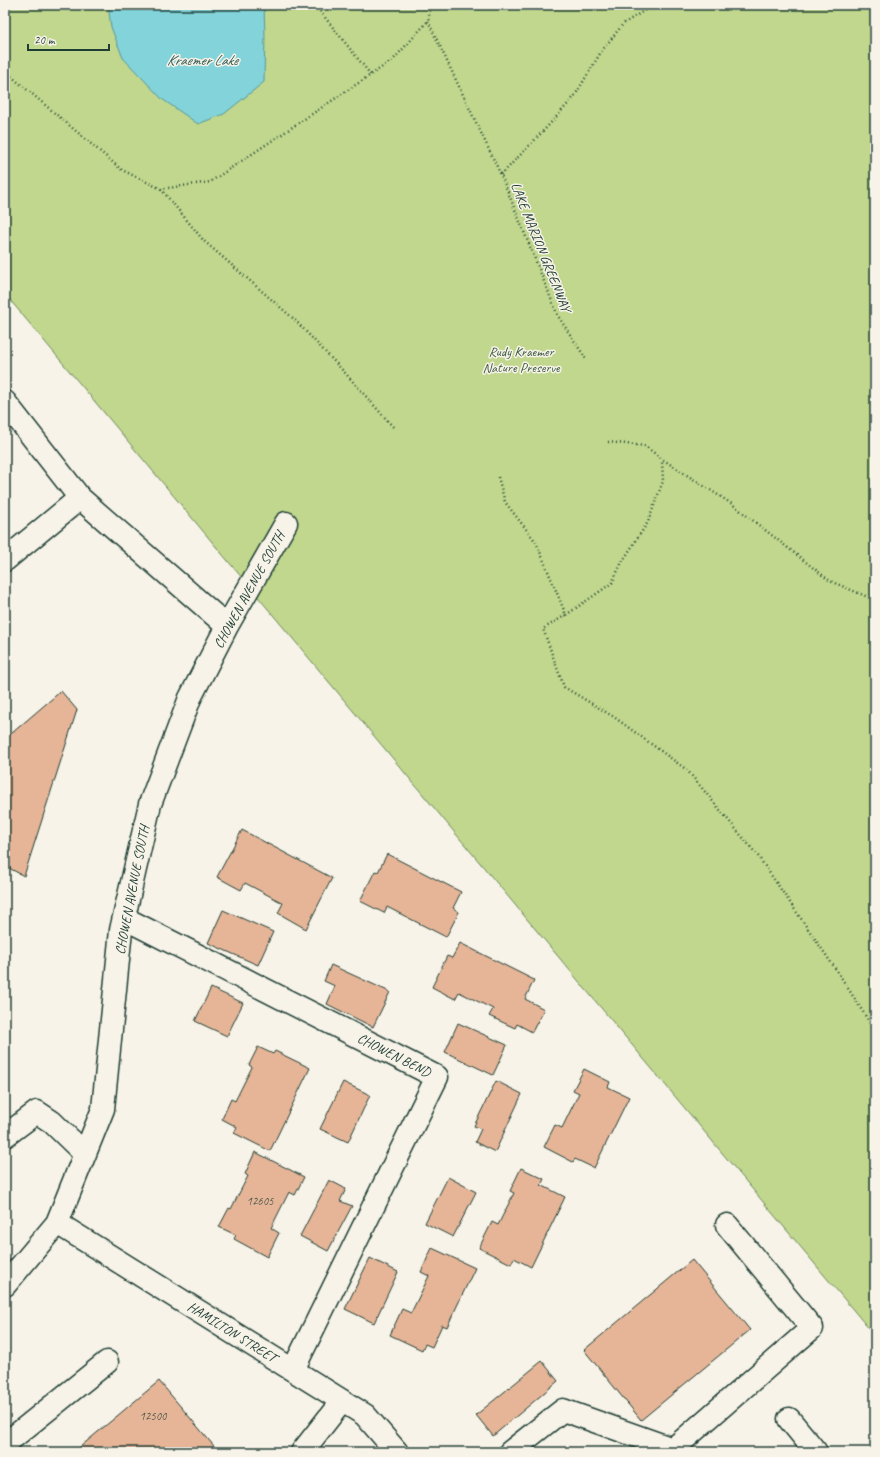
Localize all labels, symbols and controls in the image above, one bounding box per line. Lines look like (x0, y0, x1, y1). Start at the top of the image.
scale bar (28, 26, 109, 52)
text: 20 m (34, 32, 56, 48)
water label: Kraemer Lake (167, 51, 239, 70)
street label: LAKE MARION GREENWAY (507, 180, 576, 317)
park label: Rudy Kraemer Nature Preserve (483, 343, 561, 376)
street label: CHOWEN AVENUE SOUTH (210, 527, 289, 651)
street label: CHOWEN AVENUE SOUTH (111, 822, 153, 956)
street label: CHOWEN BEND (355, 1029, 435, 1082)
house number: 12605 (246, 1193, 274, 1209)
street label: HAMILTON STREET (184, 1298, 283, 1368)
house number: 12500 (139, 1408, 168, 1424)

